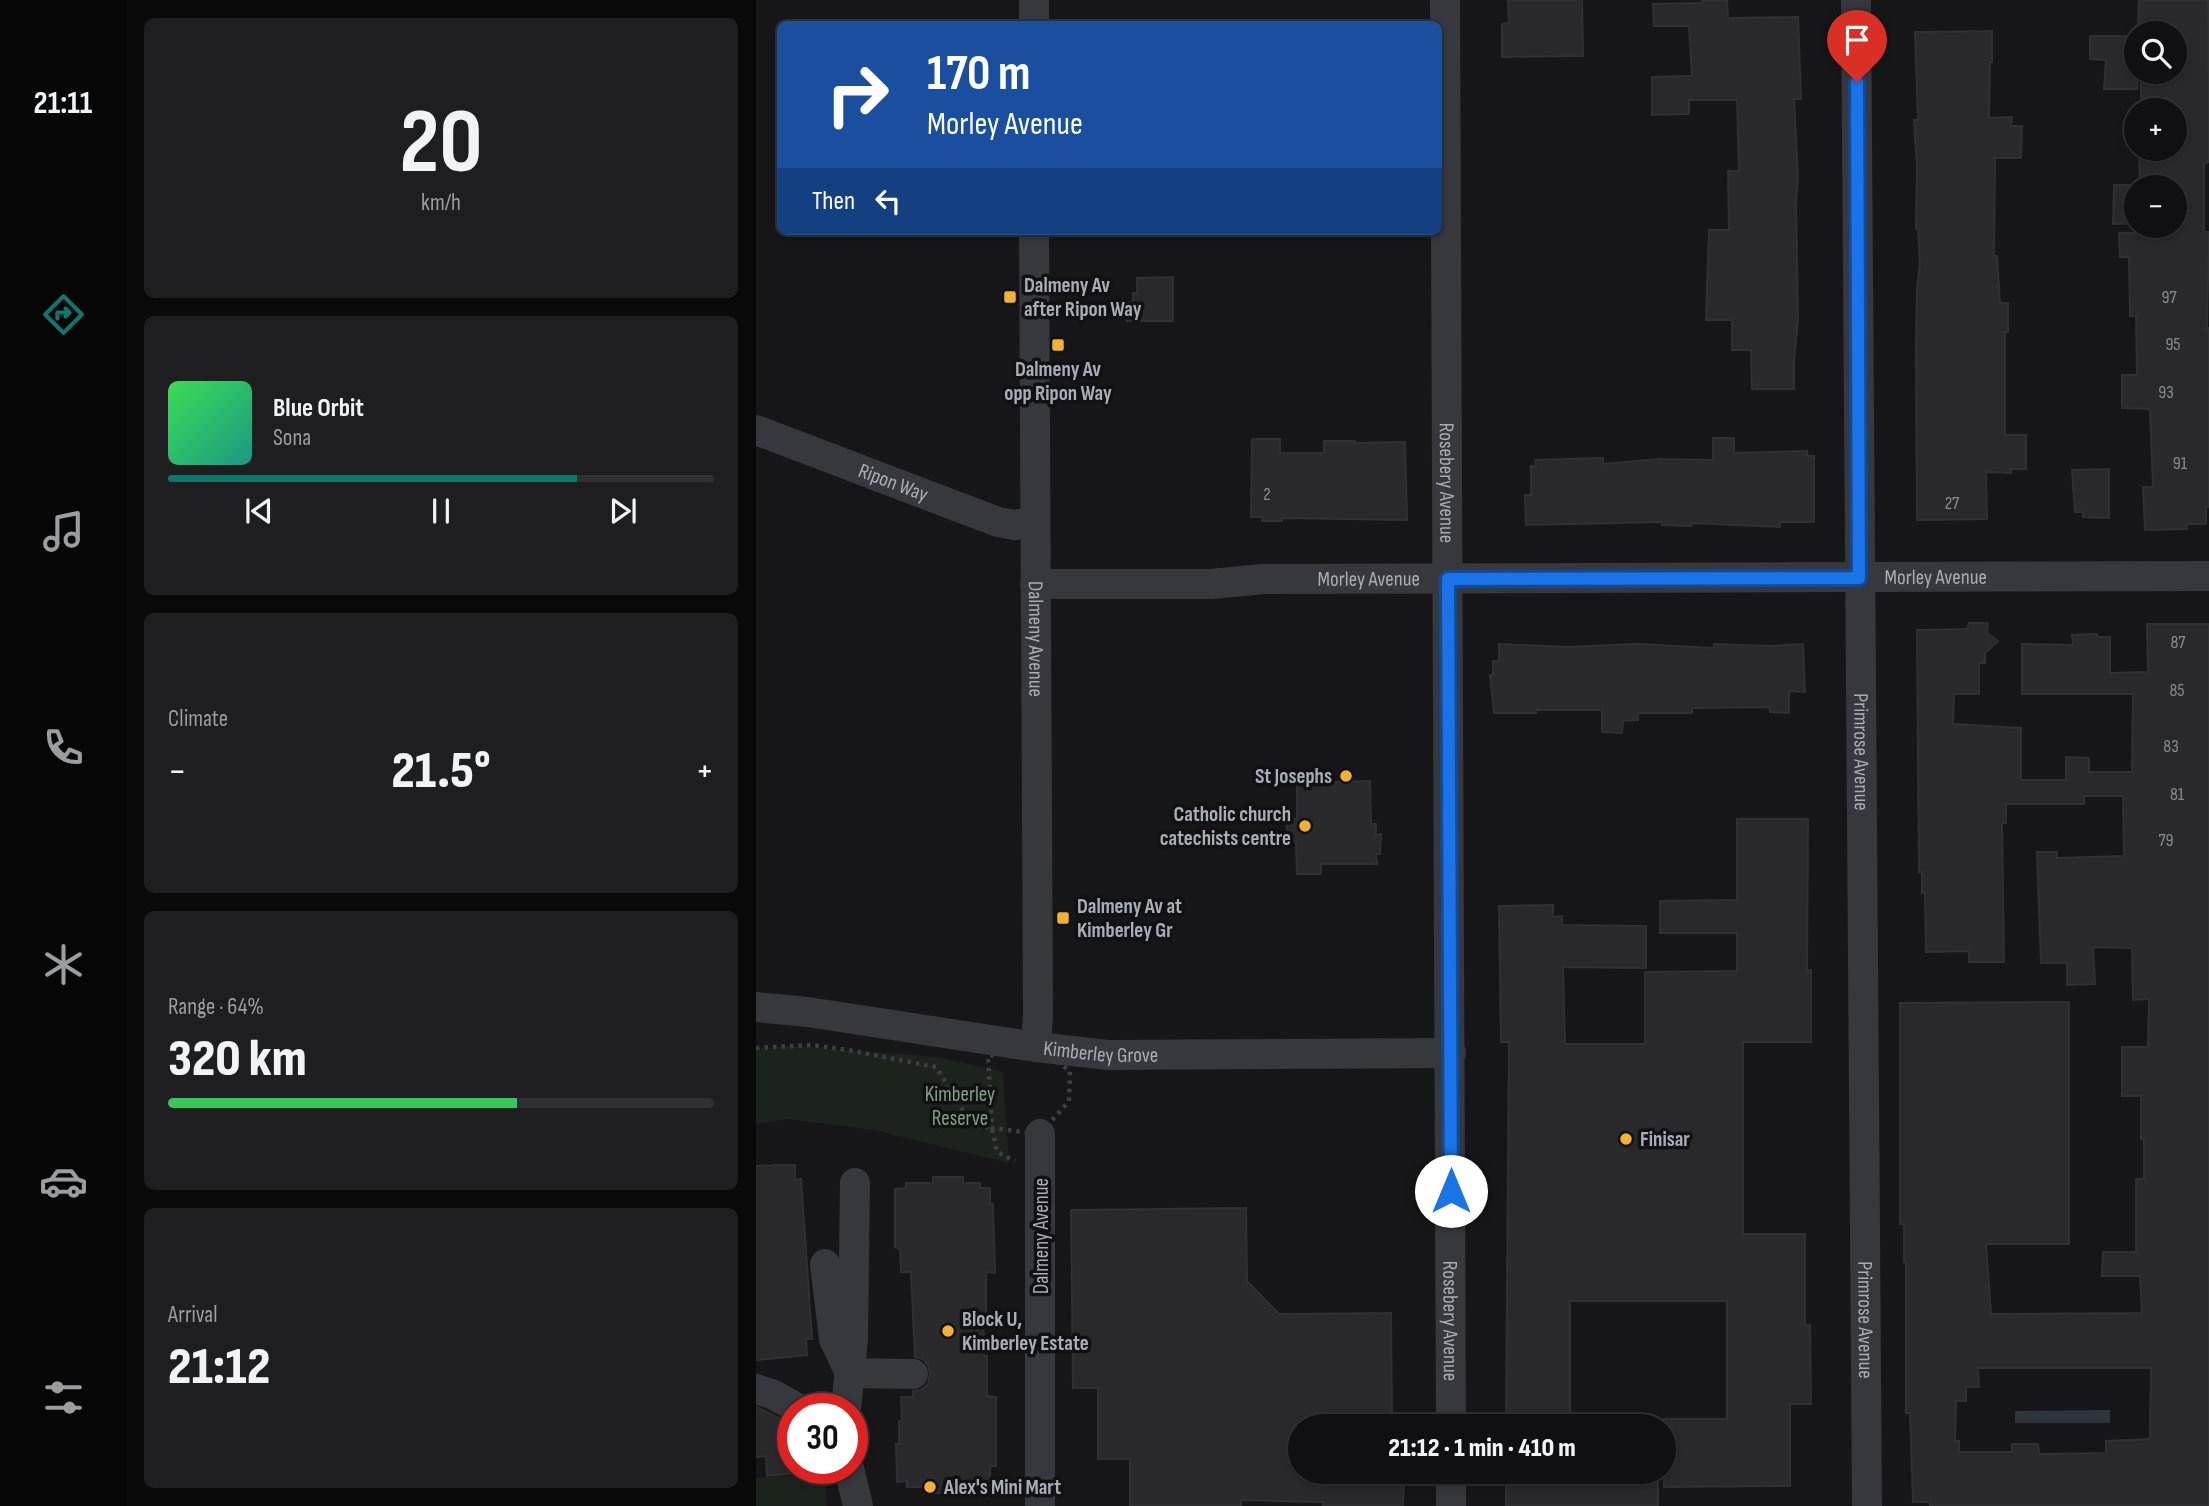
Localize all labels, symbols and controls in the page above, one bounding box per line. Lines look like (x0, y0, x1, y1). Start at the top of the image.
pin (1827, 10, 1887, 82)
icon: arrive (1838, 21, 1876, 59)
map controls (2124, 21, 2187, 238)
button: search (2124, 21, 2187, 84)
text: 170 m (927, 45, 1031, 104)
icon: right (812, 49, 903, 140)
text: 21:11 (34, 84, 92, 123)
text: 20 (399, 89, 483, 198)
button: + (2124, 98, 2187, 161)
text: Morley Avenue (927, 105, 1083, 144)
button: − (2124, 175, 2187, 238)
icon: left (869, 182, 907, 220)
text: Then (812, 186, 855, 217)
text: km/h (421, 189, 461, 217)
place label: Dalmeny Av after Ripon Way (1024, 273, 1142, 322)
house number: 97 (2161, 287, 2177, 308)
marker: Dalmeny Av after Ripon Way (1002, 289, 1018, 305)
icon: directions (39, 290, 88, 339)
house number: 95 (2165, 334, 2181, 355)
marker: Dalmeny Av opp Ripon Way (1050, 337, 1066, 353)
place label: Dalmeny Av opp Ripon Way (1004, 357, 1112, 406)
house number: 93 (2158, 382, 2174, 403)
text: Blue Orbit (273, 393, 364, 424)
street label: Rosebery Avenue (1434, 423, 1459, 543)
text: Sona (273, 424, 311, 452)
house number: 91 (2173, 453, 2188, 474)
street label: Ripon Way (855, 458, 932, 507)
house number: 2 (1263, 484, 1271, 505)
icon: previous (240, 492, 278, 530)
icon: pause (422, 492, 460, 530)
icon: next (604, 492, 642, 530)
house number: 27 (1945, 493, 1960, 514)
icon: music (39, 507, 88, 556)
street label: Morley Avenue (1885, 565, 1987, 590)
street label: Morley Avenue (1318, 567, 1420, 592)
street label: Dalmeny Avenue (1023, 581, 1048, 697)
house number: 87 (2170, 632, 2186, 653)
house number: 85 (2169, 680, 2185, 701)
street label: Primrose Avenue (1848, 693, 1874, 811)
text: Climate (168, 705, 228, 733)
icon: phone (39, 723, 88, 772)
house number: 83 (2163, 736, 2179, 757)
text: 21.5° (391, 740, 491, 803)
text: − (168, 749, 187, 794)
text: + (695, 749, 714, 794)
place label: St Josephs (1255, 764, 1332, 789)
marker: St Josephs (1338, 768, 1354, 784)
house number: 81 (2170, 784, 2185, 805)
place label: Catholic church catechists centre (1160, 802, 1291, 851)
marker: Catholic church catechists centre (1297, 818, 1313, 834)
house number: 79 (2158, 830, 2174, 851)
place label: Dalmeny Av at Kimberley Gr (1077, 894, 1182, 943)
marker: Dalmeny Av at Kimberley Gr (1055, 910, 1071, 926)
icon: climate (39, 940, 88, 989)
text: Range · 64% (168, 993, 264, 1021)
text: 320 km (168, 1028, 307, 1091)
street label: Kimberley Grove (1042, 1036, 1158, 1068)
park label: Kimberley Reserve (925, 1082, 995, 1131)
place label: Finisar (1640, 1127, 1690, 1152)
marker: Finisar (1618, 1131, 1634, 1147)
position arrow (1414, 1154, 1488, 1228)
icon: car (39, 1157, 88, 1206)
street label: Dalmeny Avenue (1029, 1178, 1054, 1294)
street label: Rosebery Avenue (1437, 1261, 1463, 1381)
street label: Primrose Avenue (1852, 1261, 1878, 1379)
text: Arrival (168, 1301, 217, 1329)
place label: Block U, Kimberley Estate (962, 1307, 1089, 1356)
marker: Block U, Kimberley Estate (940, 1323, 956, 1339)
text: 21:12 (168, 1336, 270, 1399)
icon: filters (39, 1373, 88, 1422)
speed limit sign: 30 (777, 1393, 868, 1484)
text: 21:12 · 1 min · 410 m (1388, 1433, 1576, 1464)
place label: Alex's Mini Mart (943, 1475, 1061, 1500)
marker: Alex's Mini Mart (922, 1479, 938, 1495)

